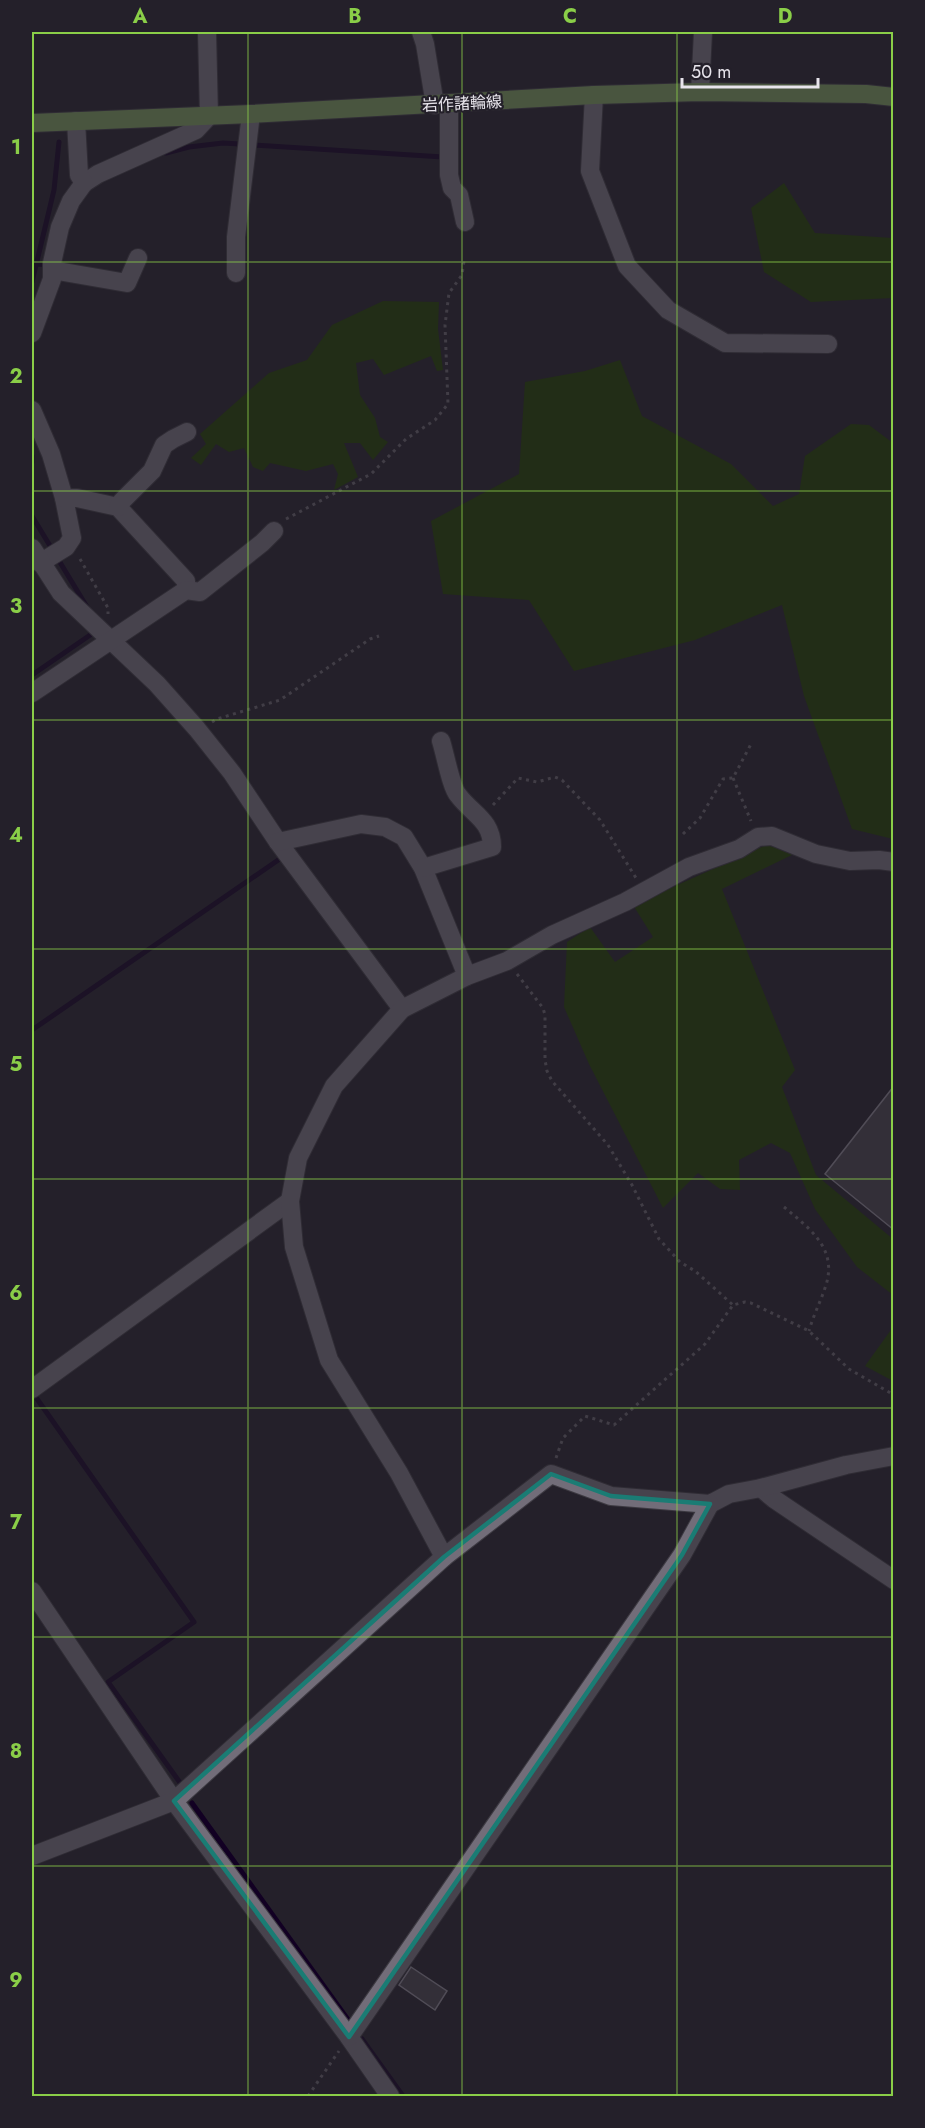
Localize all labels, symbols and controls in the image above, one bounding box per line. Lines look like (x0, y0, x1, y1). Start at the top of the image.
text: A (132, 2, 148, 31)
text: B (348, 2, 362, 31)
text: C (563, 2, 577, 31)
text: D (778, 2, 792, 31)
scale bar (682, 51, 818, 89)
text: 50 m (691, 59, 731, 85)
street label: 岩作諸輪線 (421, 90, 503, 117)
text: 1 (11, 133, 21, 162)
text: 2 (9, 362, 23, 391)
text: 3 (10, 592, 22, 621)
text: 4 (9, 821, 23, 850)
text: 5 (10, 1050, 23, 1079)
text: 6 (9, 1279, 23, 1308)
text: 7 (10, 1508, 23, 1537)
text: 8 (10, 1737, 22, 1766)
text: 9 (9, 1966, 23, 1995)

